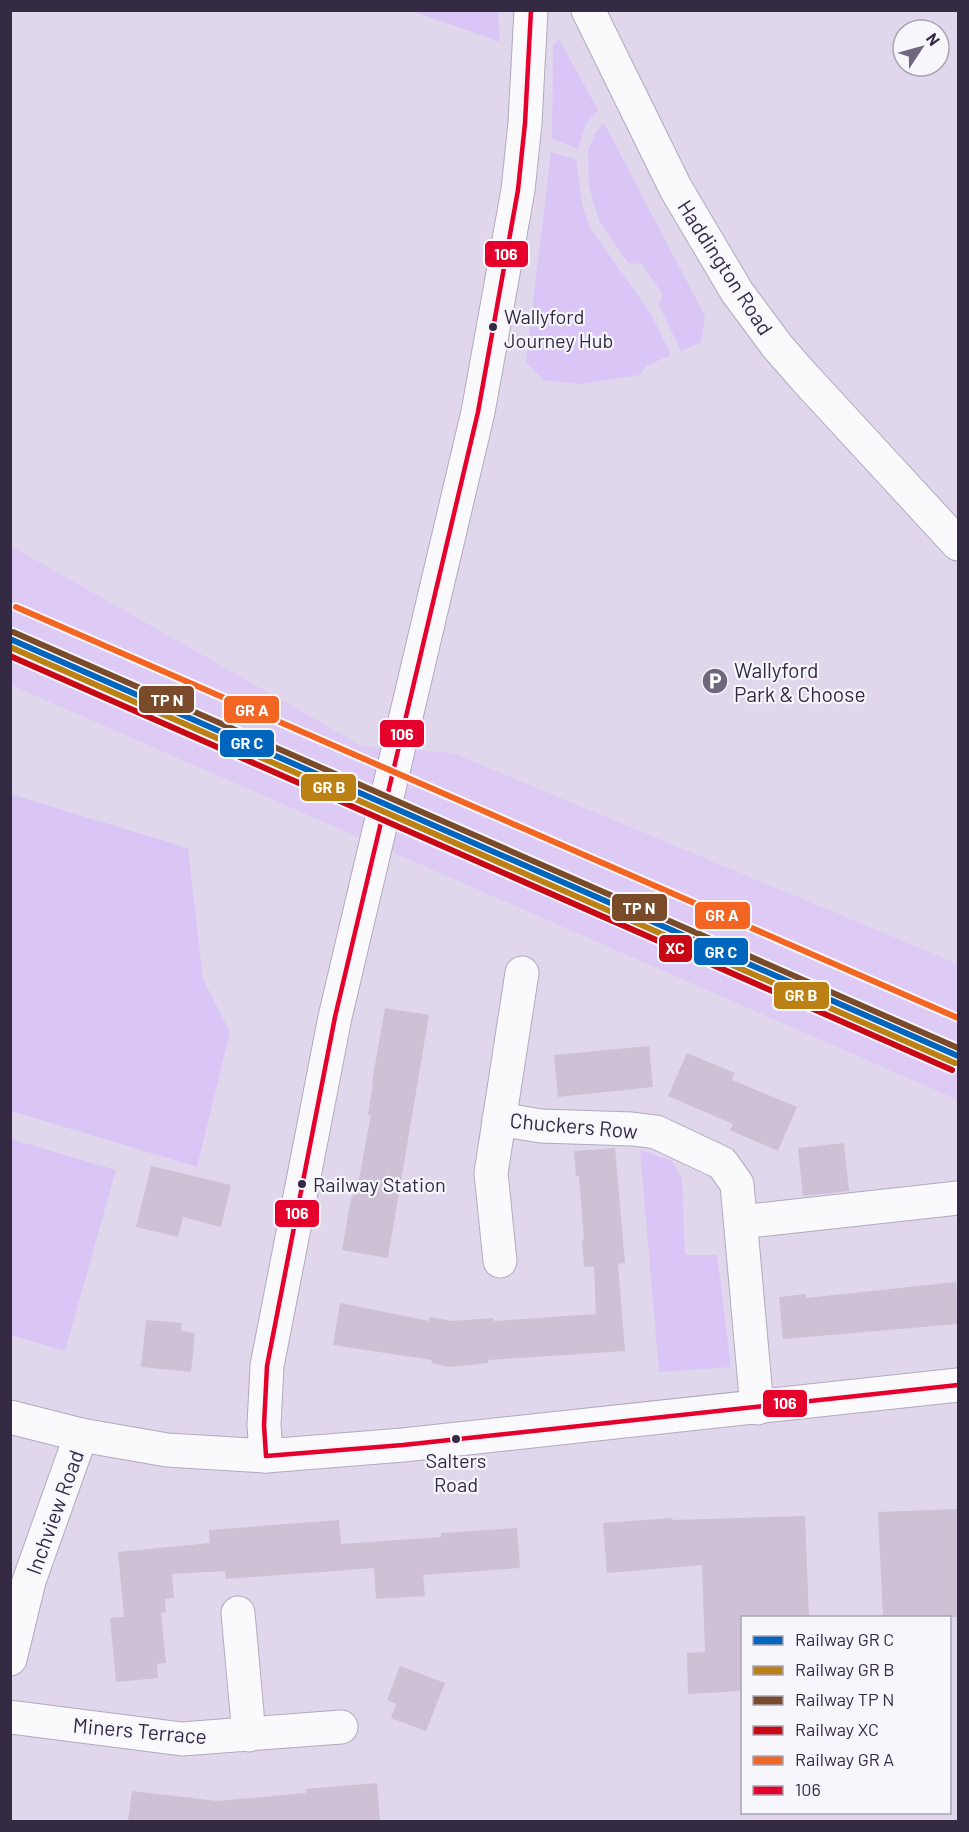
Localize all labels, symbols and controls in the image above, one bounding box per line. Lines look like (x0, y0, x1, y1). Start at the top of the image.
north arrow (891, 18, 951, 78)
text: N (923, 29, 944, 49)
street label: Haddington Road (673, 195, 779, 339)
line badge: 106 (484, 240, 529, 268)
text: 106 (494, 244, 518, 263)
place label: Wallyford Journey Hub (504, 304, 613, 352)
marker: Wallyford Journey Hub (487, 321, 499, 333)
place label: Wallyford Park & Choose (734, 657, 866, 706)
parking icon: Wallyford Park & Choose (700, 666, 730, 696)
line badge: TP N (138, 685, 195, 714)
text: TP N (151, 690, 183, 709)
line badge: GR A (223, 695, 280, 724)
text: GR A (235, 700, 269, 719)
line badge: 106 (379, 719, 425, 748)
text: 106 (390, 724, 414, 743)
line badge: GR C (219, 729, 275, 758)
text: GR C (231, 733, 264, 752)
line badge: GR B (300, 773, 357, 802)
text: GR B (313, 777, 345, 796)
line badge: TP N (611, 893, 668, 922)
text: TP N (623, 898, 655, 917)
line badge: GR A (694, 901, 751, 930)
text: GR A (705, 905, 739, 924)
line badge: XC (658, 934, 693, 963)
line badge: GR C (693, 937, 749, 966)
text: XC (665, 938, 685, 957)
text: GR C (705, 942, 738, 961)
line badge: GR B (773, 981, 830, 1010)
text: GR B (785, 985, 817, 1004)
street label: Chuckers Row (509, 1107, 639, 1143)
place label: Railway Station (313, 1172, 446, 1196)
marker: Railway Station (296, 1178, 308, 1190)
line badge: 106 (274, 1199, 320, 1228)
text: 106 (285, 1203, 309, 1222)
line badge: 106 (762, 1389, 808, 1418)
text: 106 (773, 1393, 797, 1412)
marker: Salters Road (450, 1433, 462, 1445)
street label: Inchview Road (20, 1446, 88, 1578)
place label: Salters Road (426, 1448, 486, 1496)
legend (741, 1616, 951, 1814)
text: Railway GR C (795, 1628, 894, 1650)
text: Railway GR B (795, 1658, 895, 1680)
text: Railway TP N (795, 1688, 894, 1710)
street label: Miners Terrace (72, 1712, 208, 1748)
text: Railway XC (795, 1718, 879, 1740)
text: Railway GR A (795, 1748, 894, 1770)
text: 106 (795, 1778, 821, 1800)

